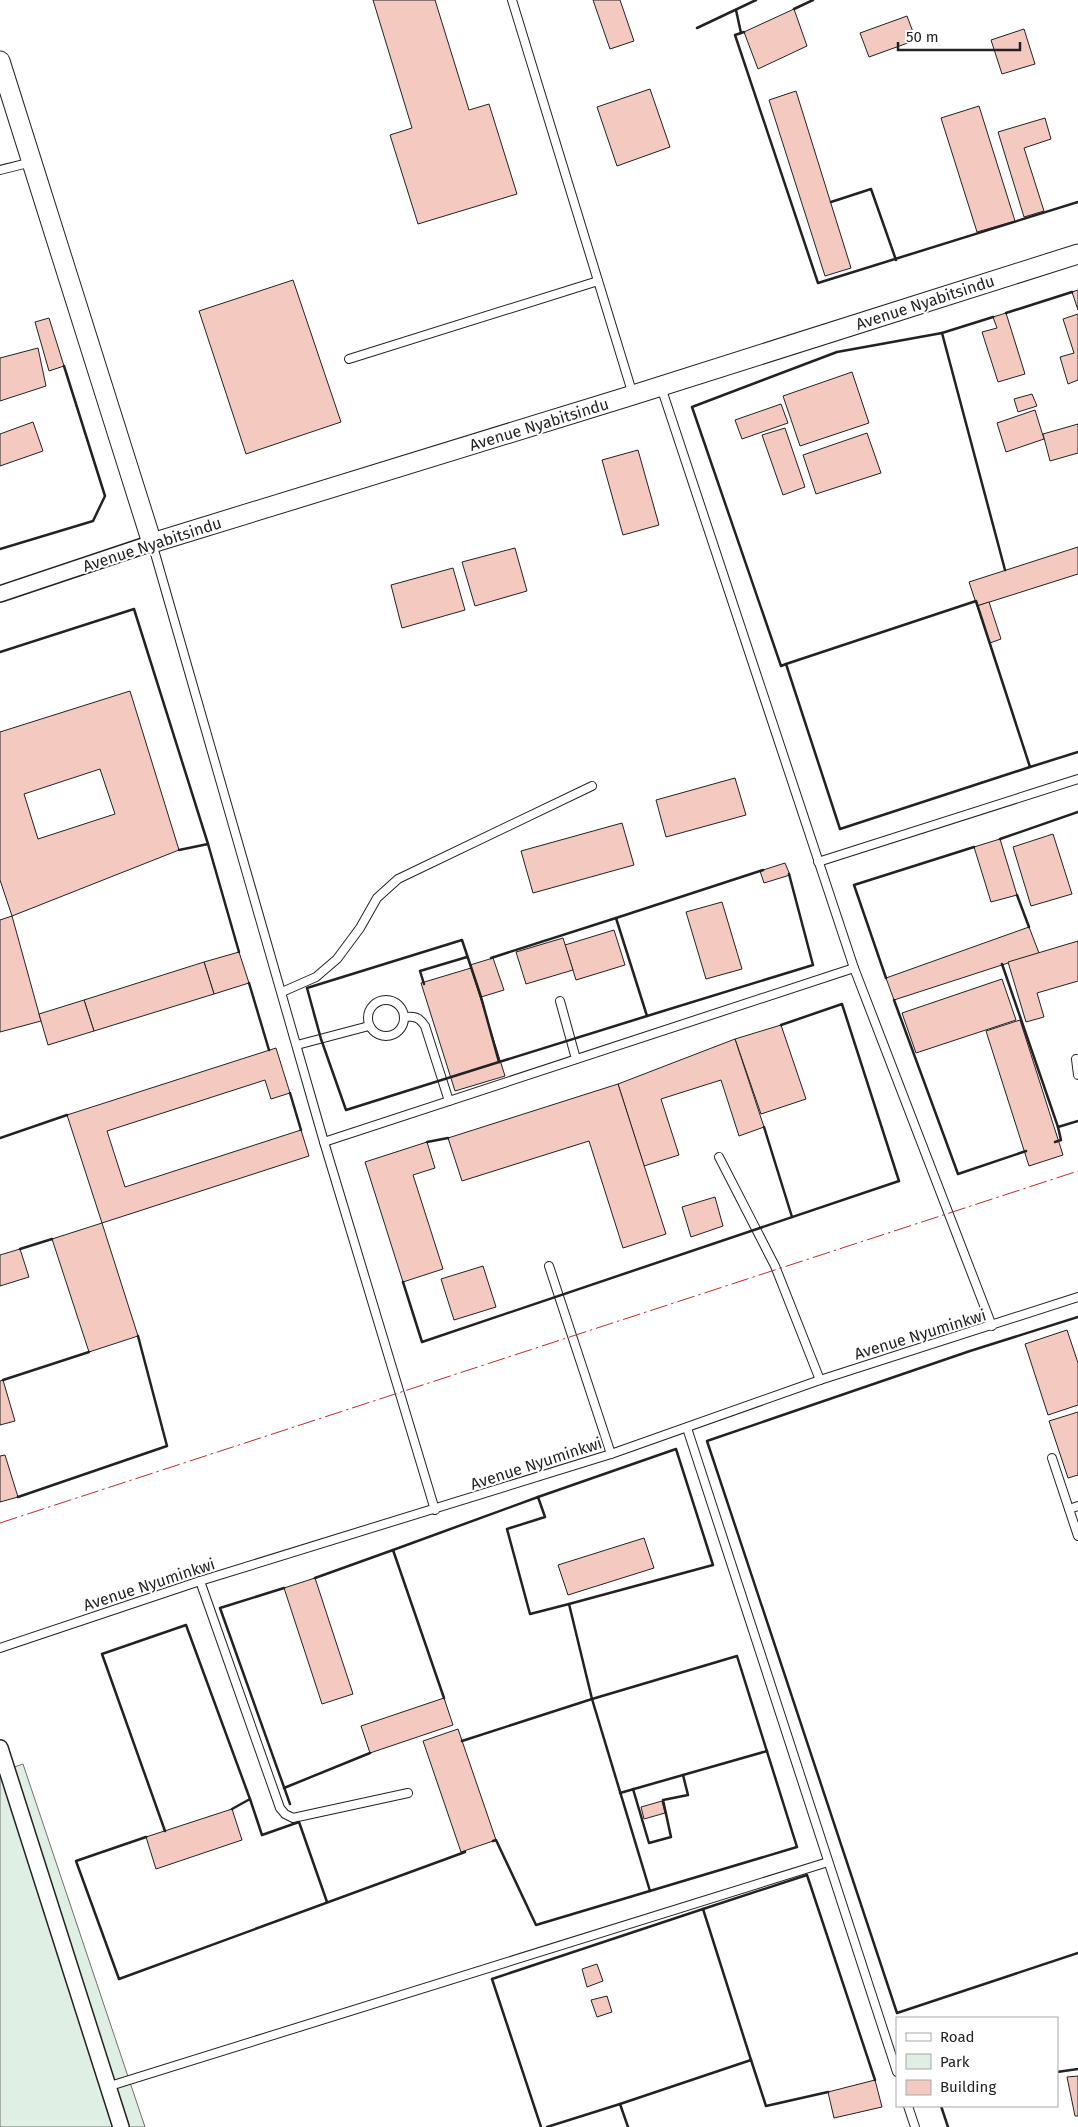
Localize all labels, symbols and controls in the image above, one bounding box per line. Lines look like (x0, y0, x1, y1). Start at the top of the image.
scale bar (898, 20, 1020, 52)
text: 50 m (906, 28, 939, 46)
street label: Avenue Nyabitsindu (853, 271, 997, 334)
street label: Avenue Nyabitsindu (467, 394, 611, 455)
street label: Avenue Nyabitsindu (80, 513, 224, 576)
street label: Avenue Nyuminkwi (852, 1305, 989, 1364)
street label: Avenue Nyuminkwi (468, 1433, 604, 1494)
street label: Avenue Nyuminkwi (81, 1554, 217, 1615)
legend (896, 2017, 1058, 2107)
text: Road (940, 2028, 975, 2046)
text: Park (940, 2053, 970, 2071)
text: Building (940, 2078, 996, 2096)

